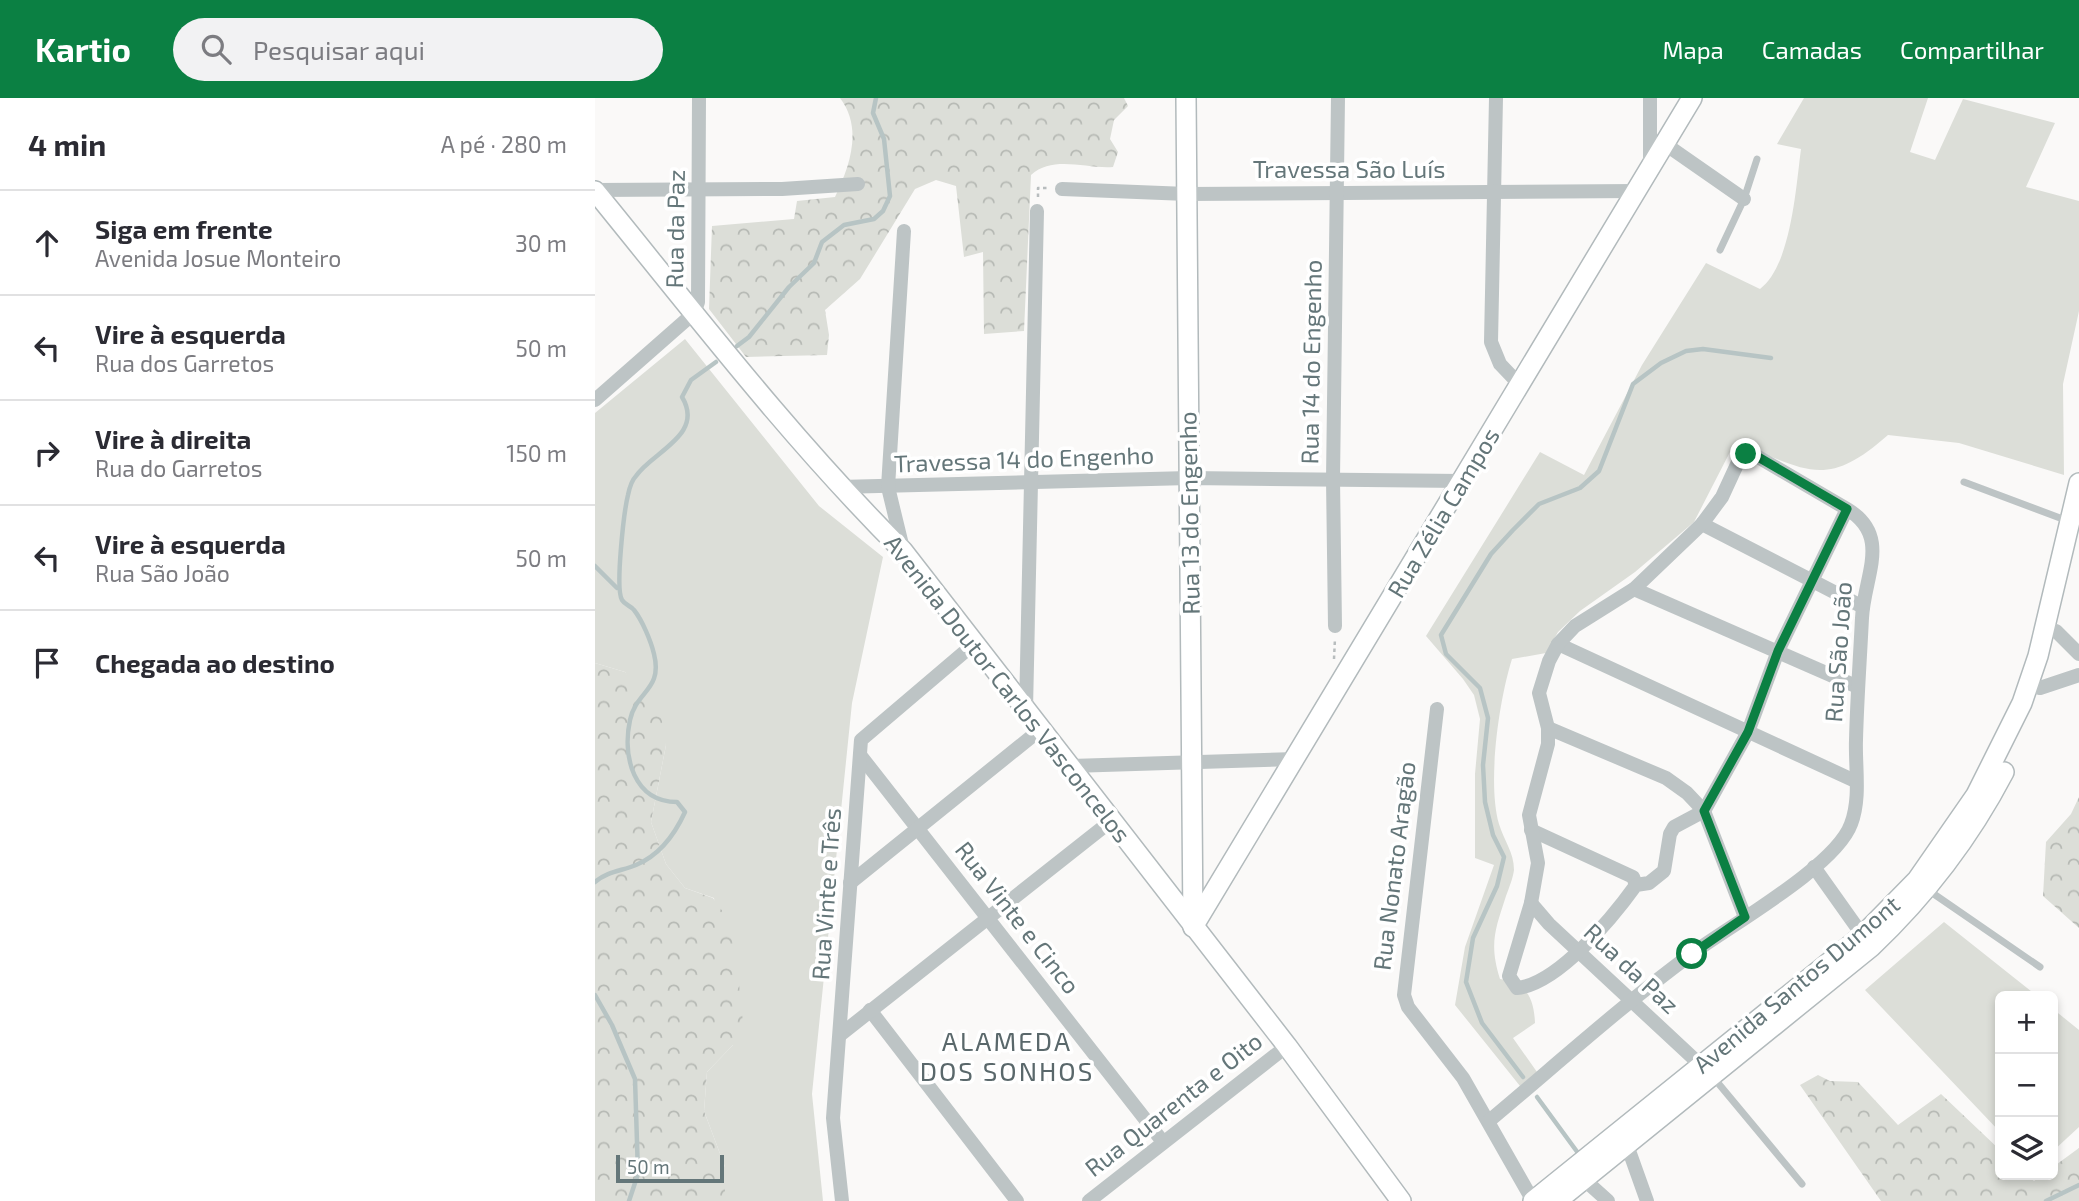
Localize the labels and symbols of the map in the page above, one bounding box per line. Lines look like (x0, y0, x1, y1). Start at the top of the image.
street label: Travessa São Luís (1253, 154, 1445, 183)
street label: Rua da Paz (659, 169, 690, 289)
street label: Rua 14 do Engenho (1294, 259, 1327, 464)
street label: Rua 13 do Engenho (1172, 411, 1205, 615)
street label: Rua Zélia Campos (1381, 422, 1505, 602)
route end (1730, 438, 1761, 469)
street label: Travessa 14 do Engenho (893, 439, 1155, 478)
street label: Avenida Doutor Carlos Vasconcelos (879, 528, 1137, 848)
street label: Rua São João (1818, 581, 1857, 723)
street label: Rua Nonato Aragão (1366, 760, 1421, 972)
street label: Rua Vinte e Três (805, 807, 846, 981)
street label: Rua Vinte e Cinco (950, 835, 1087, 999)
street label: Avenida Santos Dumont (1687, 889, 1905, 1079)
street label: Rua da Paz (1579, 917, 1685, 1019)
route start (1676, 938, 1707, 969)
district label: ALAMEDA DOS SONHOS (920, 1025, 1094, 1086)
street label: Rua Quarenta e Oito (1079, 1026, 1267, 1182)
scale bar (616, 1152, 725, 1184)

